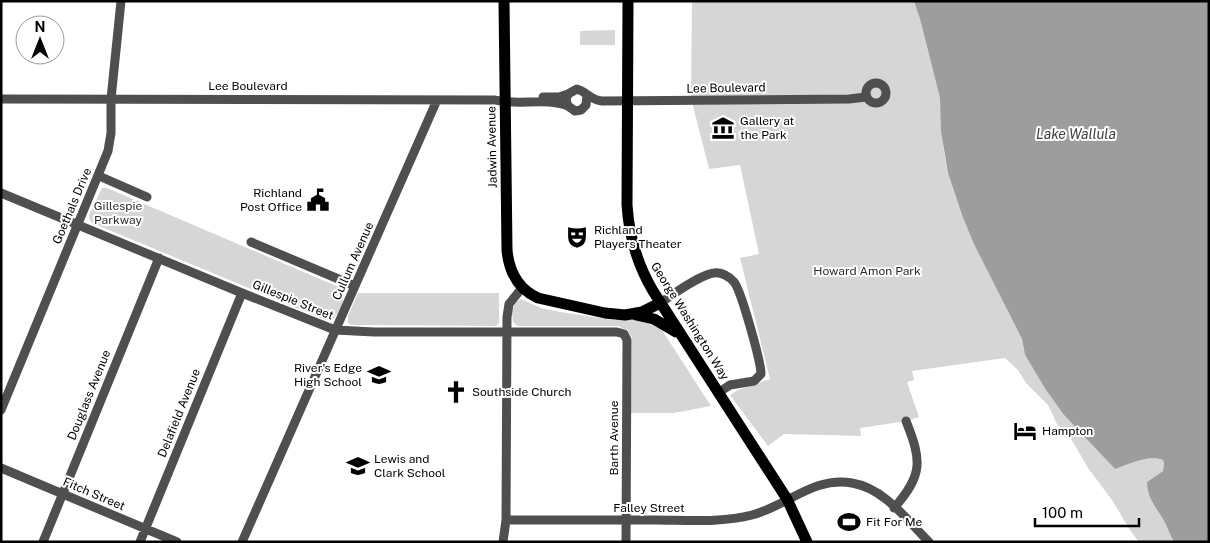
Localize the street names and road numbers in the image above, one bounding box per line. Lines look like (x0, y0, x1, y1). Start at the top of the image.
street label: Lee Boulevard (208, 79, 288, 93)
street label: Lee Boulevard (686, 80, 766, 96)
street label: Jadwin Avenue (484, 106, 500, 188)
street label: Goethals Drive (50, 166, 94, 246)
street label: Cullum Avenue (330, 220, 377, 302)
street label: George Washington Way (648, 260, 732, 383)
street label: Gillespie Street (250, 277, 336, 323)
street label: Douglass Avenue (65, 348, 114, 442)
street label: Delafield Avenue (155, 367, 203, 459)
street label: Barth Avenue (607, 400, 621, 475)
street label: Fitch Street (61, 475, 127, 513)
street label: Falley Street (613, 501, 685, 515)

